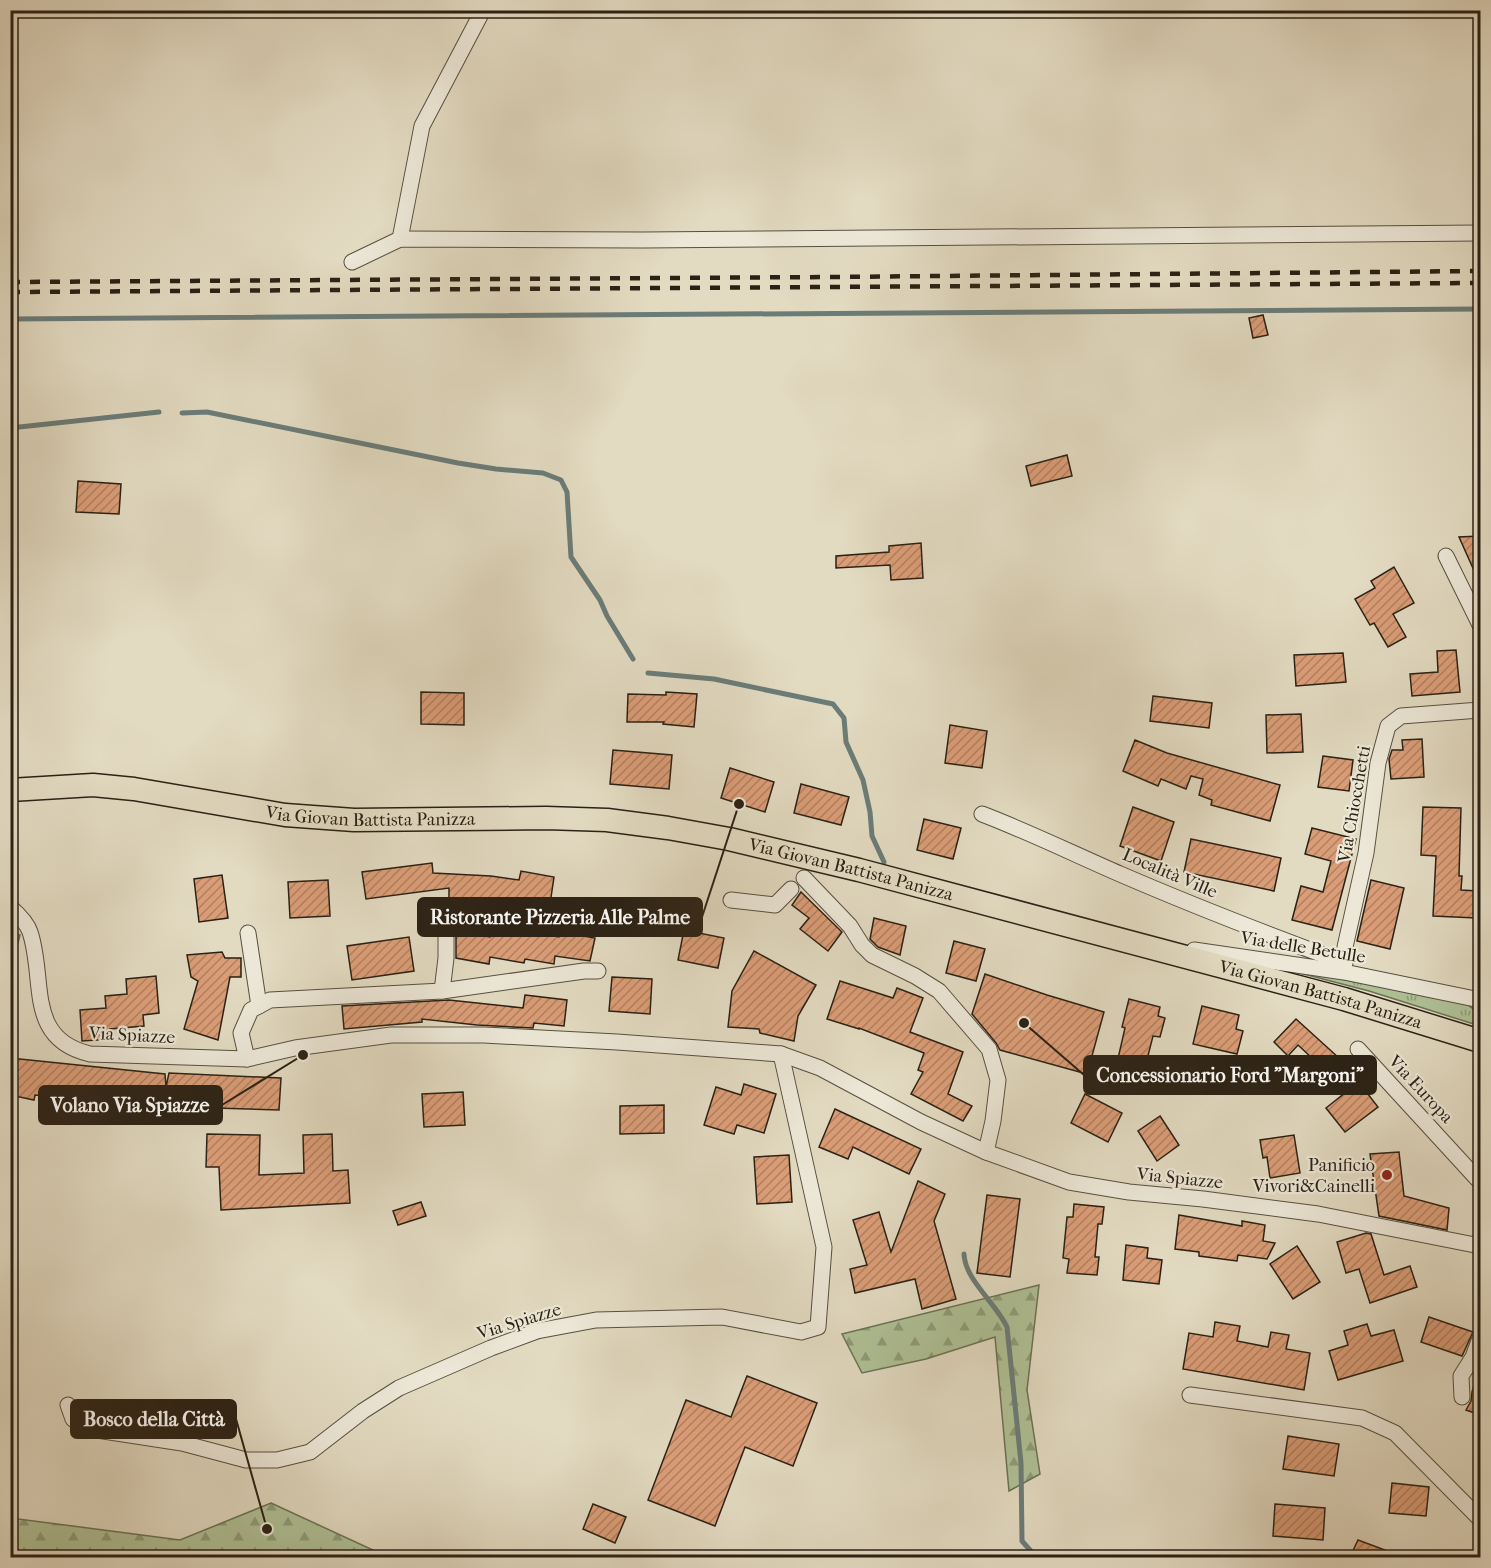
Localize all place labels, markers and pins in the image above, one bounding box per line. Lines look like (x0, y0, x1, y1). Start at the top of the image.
callout: Ristorante Pizzeria Alle Palme (418, 898, 702, 936)
callout: Concessionario Ford "Margoni" (1084, 1056, 1376, 1094)
callout: Volano Via Spiazze (39, 1086, 222, 1124)
place label: Panificio Vivori&Cainelli (1252, 1155, 1376, 1197)
marker: Panificio Vivori&Cainelli (1380, 1168, 1394, 1182)
callout: Bosco della Città (71, 1400, 236, 1438)

